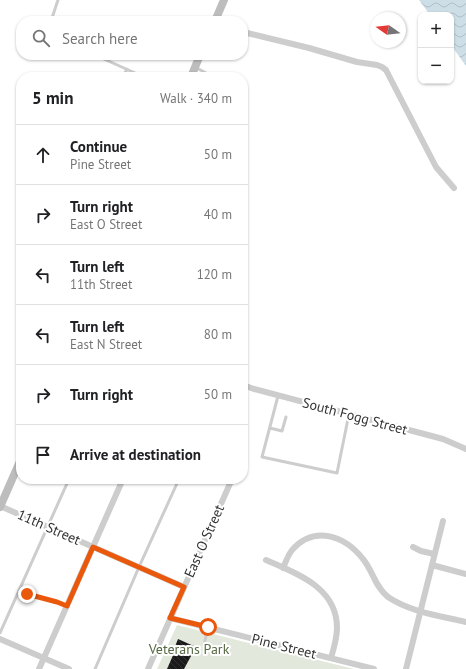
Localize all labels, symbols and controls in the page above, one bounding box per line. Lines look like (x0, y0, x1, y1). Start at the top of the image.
north arrow (370, 12, 406, 48)
map controls (418, 12, 454, 84)
button: + (418, 12, 454, 48)
search box (16, 16, 248, 60)
icon: search (30, 27, 52, 49)
text: Search here (62, 29, 138, 48)
button: − (418, 48, 454, 84)
text: 5 min (32, 87, 73, 109)
text: Walk · 340 m (160, 90, 232, 107)
text: Continue (70, 137, 127, 156)
icon: ahead (32, 144, 54, 166)
text: 50 m (204, 146, 232, 163)
text: Pine Street (70, 156, 131, 173)
text: Turn right (70, 197, 133, 216)
icon: right (32, 204, 54, 226)
text: 40 m (204, 206, 232, 223)
text: East O Street (70, 216, 142, 233)
text: Turn left (70, 257, 124, 276)
icon: left (32, 264, 54, 286)
text: 120 m (197, 266, 232, 283)
text: 11th Street (70, 276, 132, 293)
text: Turn left (70, 317, 124, 336)
icon: left (32, 324, 54, 346)
text: 80 m (204, 326, 232, 343)
text: East N Street (70, 336, 142, 353)
icon: right (32, 384, 54, 406)
text: Turn right (70, 385, 133, 404)
text: 50 m (204, 386, 232, 403)
street label: South Fogg Street (301, 393, 410, 439)
icon: arrive (32, 444, 54, 466)
text: Arrive at destination (70, 445, 201, 464)
street label: East O Street (180, 502, 228, 580)
street label: 11th Street (15, 505, 84, 549)
route end (18, 585, 36, 603)
route start (199, 618, 217, 636)
street label: Pine Street (250, 629, 318, 663)
park label: Veterans Park (148, 640, 230, 658)

